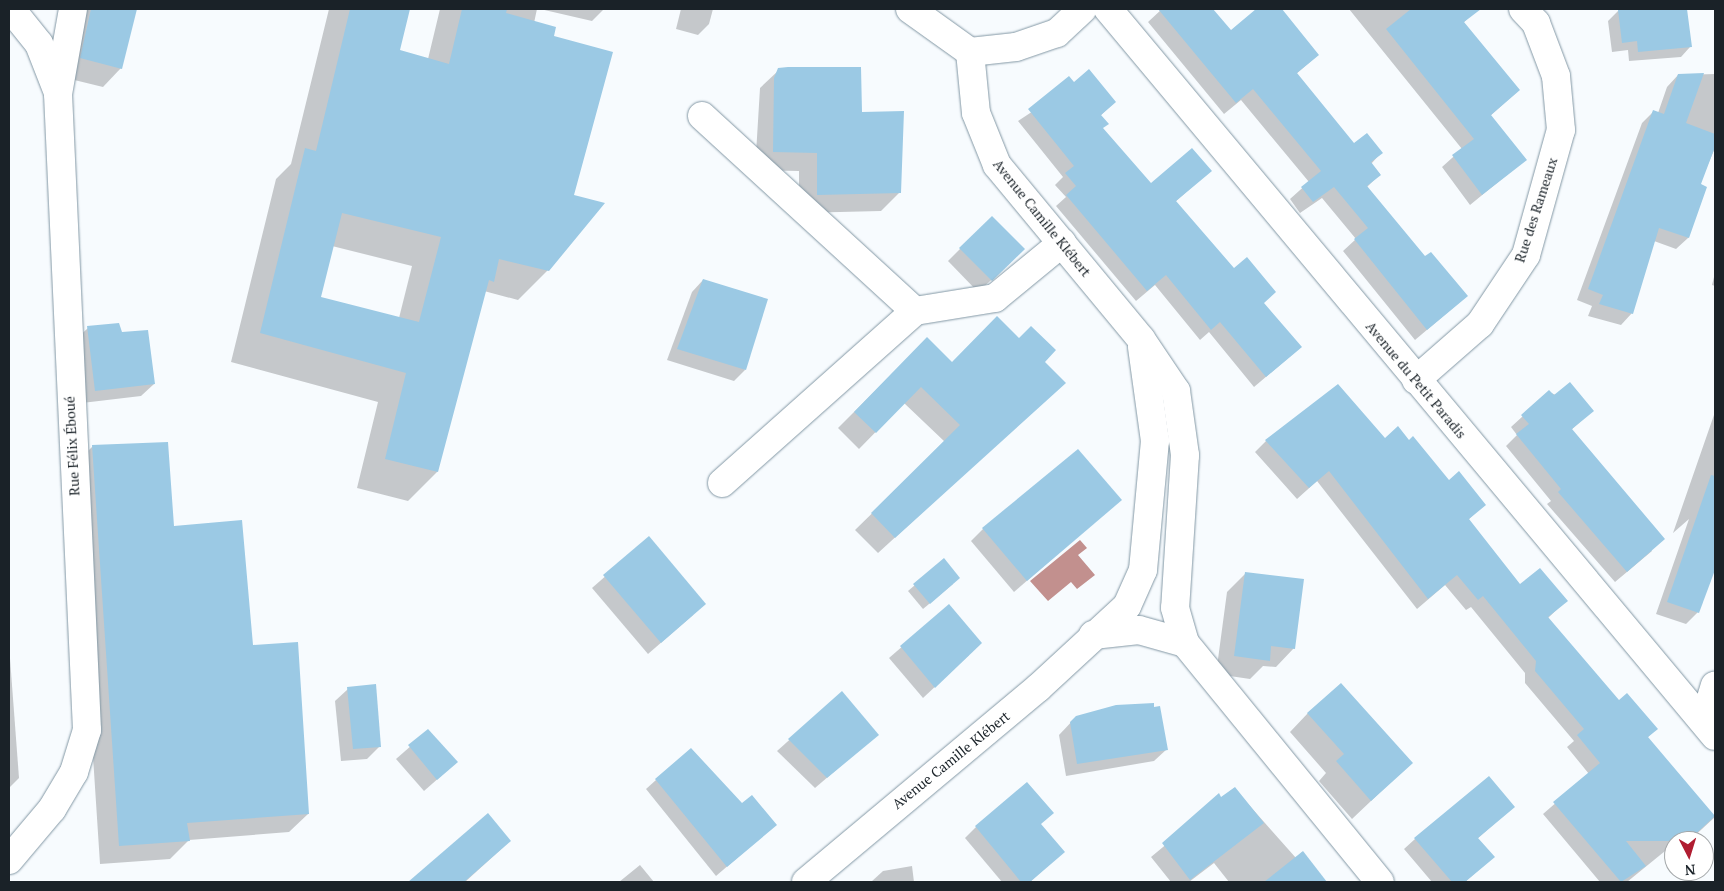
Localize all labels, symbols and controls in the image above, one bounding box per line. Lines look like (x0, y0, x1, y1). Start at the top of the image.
street label: Rue des Rameaux (1511, 155, 1561, 265)
street label: Avenue Camille Klébert (990, 156, 1094, 280)
street label: Avenue du Petit Paradis (1362, 318, 1470, 442)
street label: Rue Félix Éboué (61, 396, 83, 496)
street label: Avenue Camille Klébert (889, 708, 1013, 812)
north arrow (1664, 831, 1714, 881)
text: N (1684, 861, 1696, 880)

